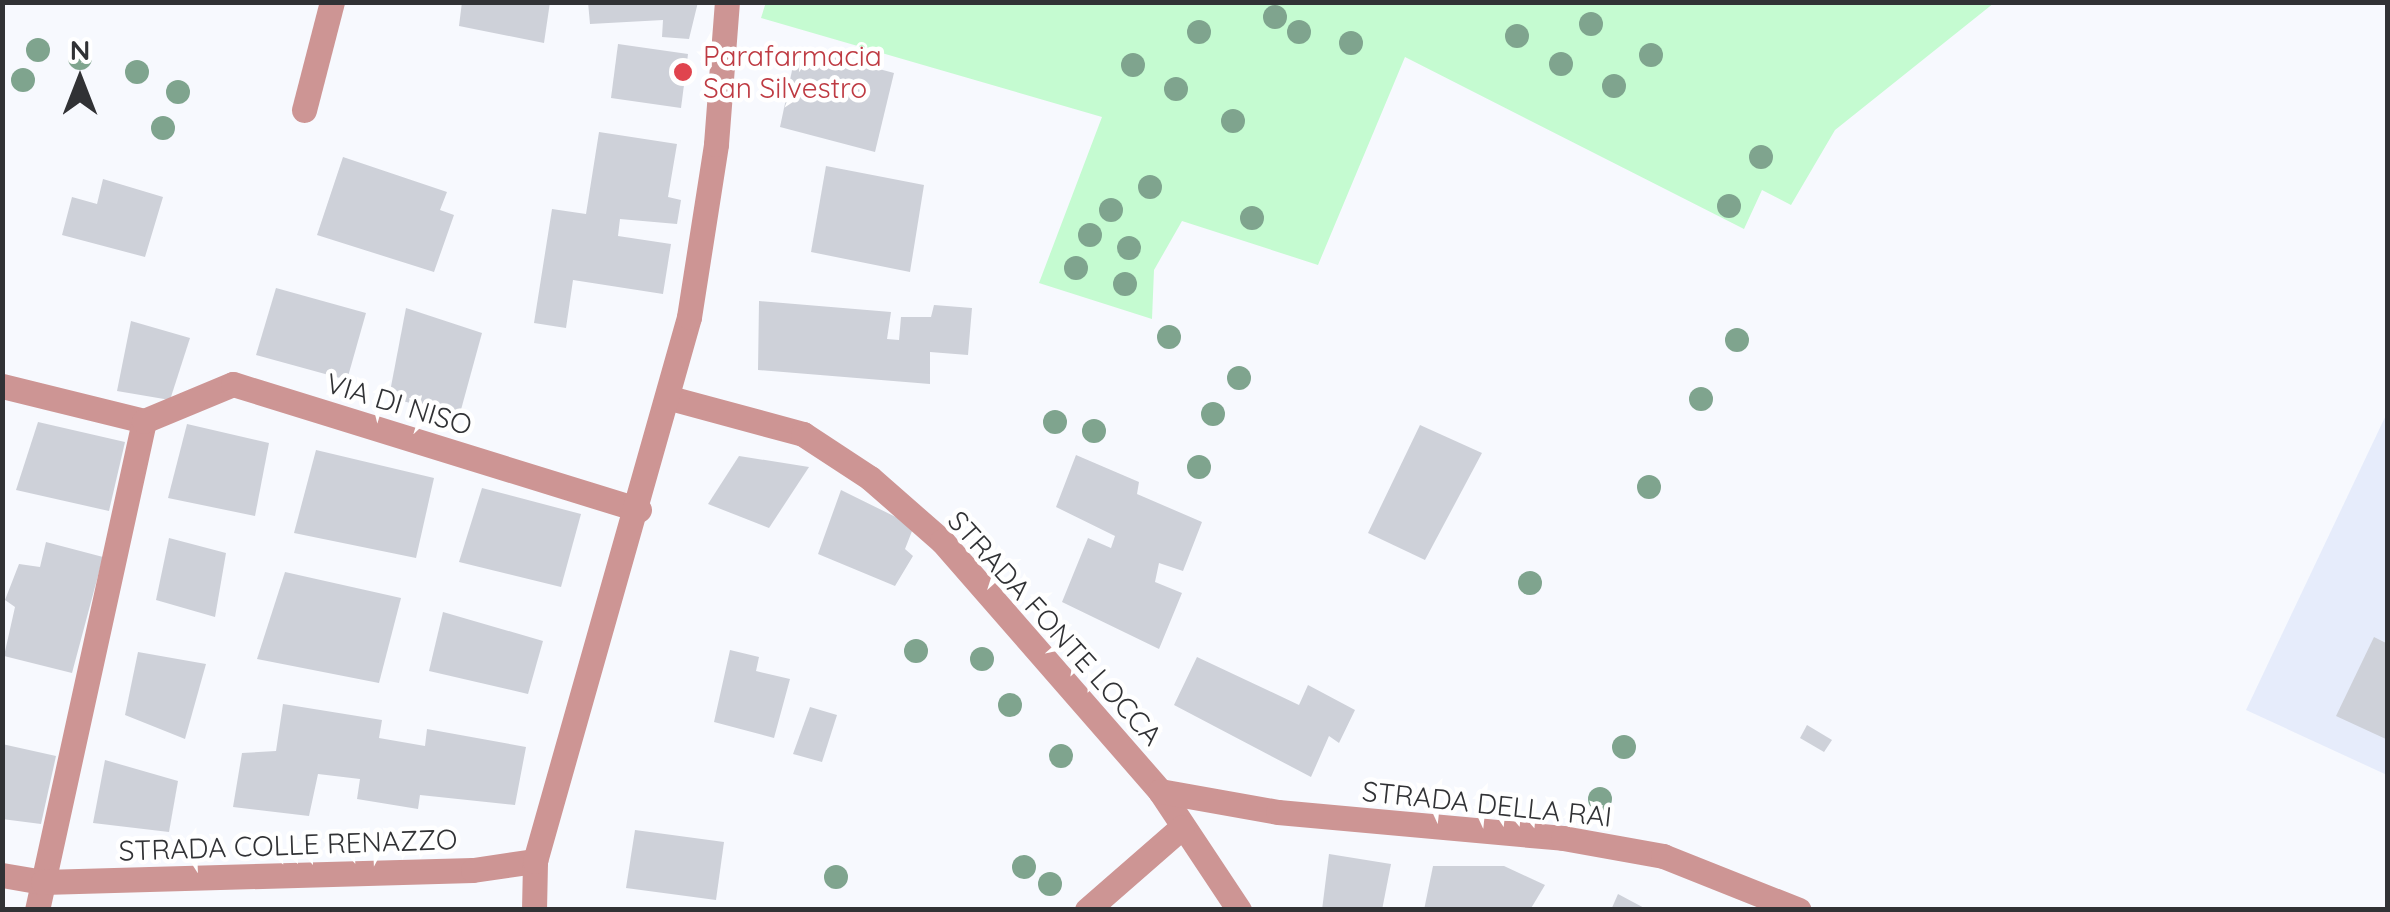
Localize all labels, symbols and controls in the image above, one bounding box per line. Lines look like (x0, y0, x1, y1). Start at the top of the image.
north arrow (30, 30, 130, 130)
text: N (70, 32, 90, 67)
place label: Parafarmacia San Silvestro (703, 39, 882, 105)
marker: Parafarmacia San Silvestro (672, 61, 694, 83)
street label: VIA DI NISO (322, 366, 476, 442)
street label: STRADA FONTE LOCCA (941, 504, 1169, 752)
street label: STRADA DELLA RAI (1361, 774, 1613, 834)
street label: STRADA COLLE RENAZZO (118, 822, 458, 868)

